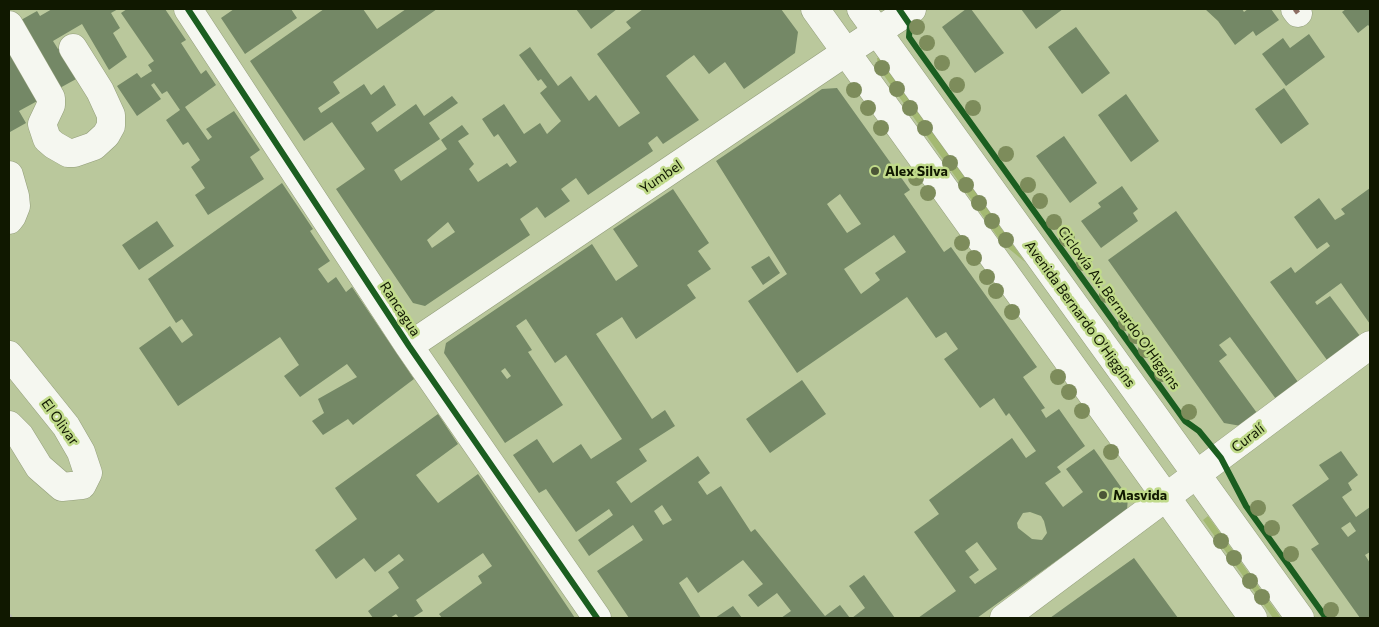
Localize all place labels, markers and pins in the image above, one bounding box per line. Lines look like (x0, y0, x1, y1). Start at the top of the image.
place label: Alex Silva (885, 163, 948, 179)
marker: Alex Silva (869, 165, 881, 177)
place label: Masvida (1113, 487, 1167, 503)
marker: Masvida (1097, 489, 1109, 501)

